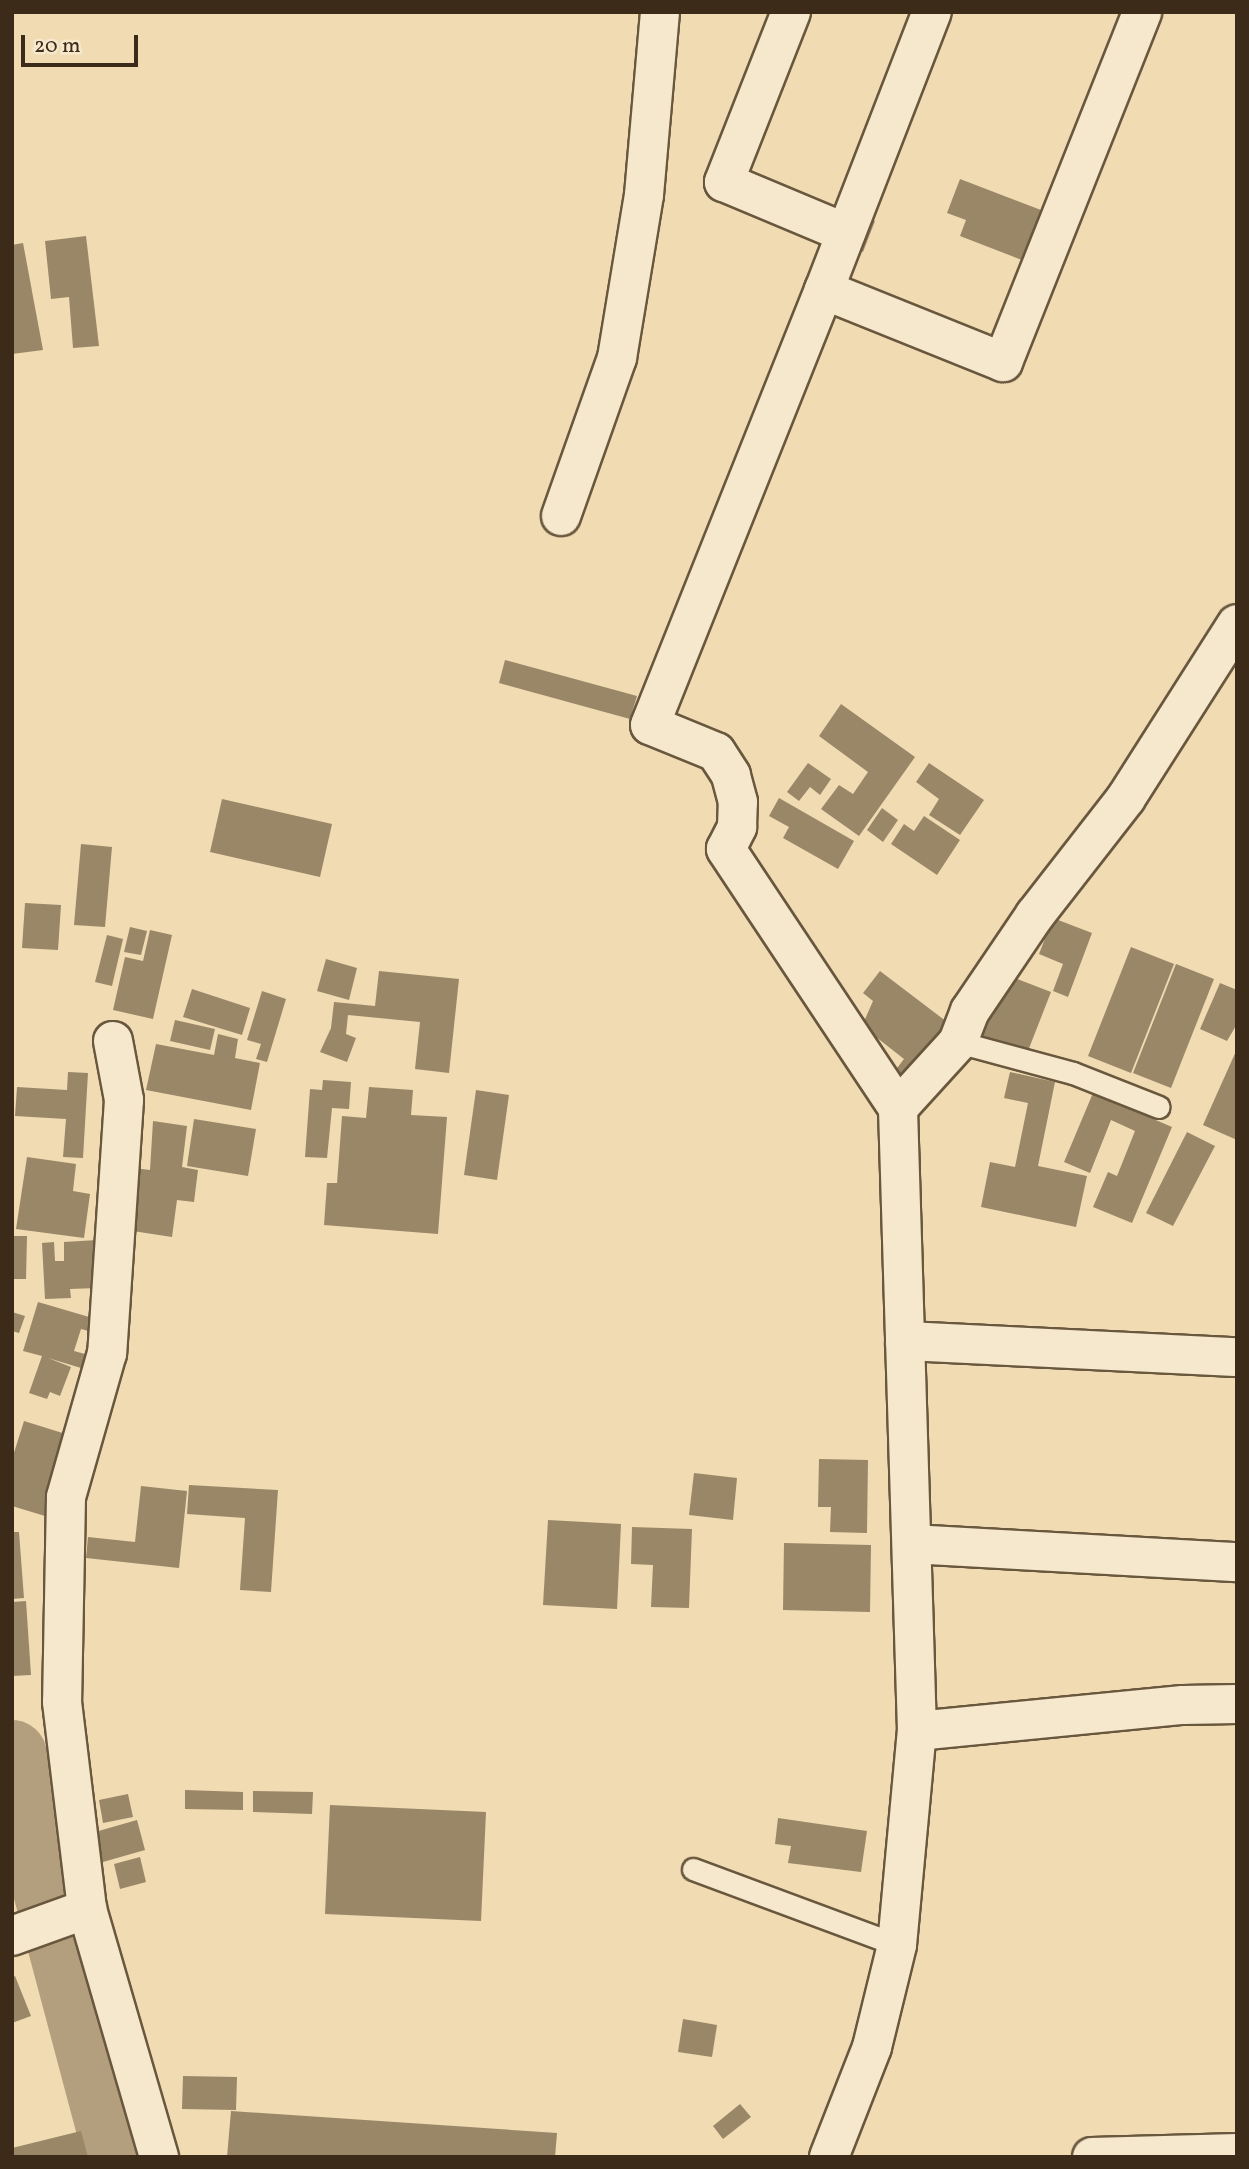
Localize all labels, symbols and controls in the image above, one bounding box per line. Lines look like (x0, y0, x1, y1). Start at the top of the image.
scale bar (24, 21, 142, 65)
text: 20 m (34, 32, 80, 61)

